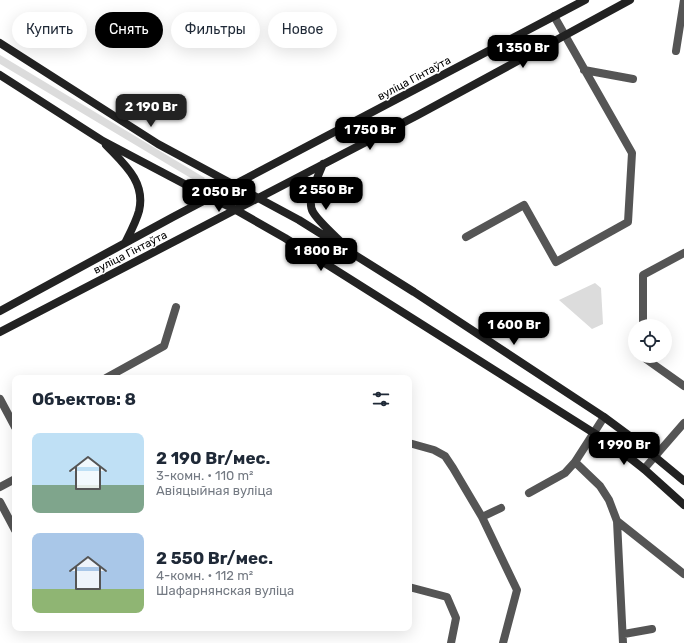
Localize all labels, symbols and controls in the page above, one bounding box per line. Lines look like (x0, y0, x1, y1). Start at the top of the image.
chip: Купить (12, 12, 87, 48)
chip: Снять (95, 12, 163, 48)
chip: Фильтры (171, 12, 260, 48)
chip: Новое (268, 12, 337, 48)
pin: 1 350 Br (482, 35, 564, 69)
text: 1 350 Br (497, 40, 549, 55)
street label: вуліца Гінтаўта (375, 54, 453, 103)
pin: 2 190 Br (110, 94, 192, 128)
text: 2 190 Br (125, 99, 177, 114)
pin: 1 750 Br (329, 117, 411, 151)
text: 1 750 Br (344, 122, 396, 137)
pin: 2 550 Br (285, 177, 367, 211)
pin: 2 050 Br (178, 179, 260, 213)
text: 2 550 Br (299, 182, 353, 197)
text: 2 050 Br (191, 184, 247, 199)
street label: вуліца Гінтаўта (91, 228, 169, 277)
pin: 1 800 Br (280, 238, 362, 272)
text: 1 800 Br (294, 243, 348, 258)
pin: 1 600 Br (473, 312, 555, 346)
text: 1 600 Br (487, 317, 541, 332)
map controls (628, 319, 672, 363)
button: locate (628, 319, 672, 363)
icon: filters (370, 388, 392, 410)
text: Объектов: 8 (32, 389, 136, 409)
pin: 1 990 Br (583, 432, 665, 466)
text: 1 990 Br (598, 437, 650, 452)
text: 2 190 Br/мес. (156, 448, 270, 468)
icon: home (64, 449, 112, 497)
text: 3-комн. · 110 m² (156, 468, 254, 483)
text: Авіяцыйная вуліца (156, 483, 273, 498)
text: 2 550 Br/мес. (156, 548, 273, 568)
icon: home (64, 549, 112, 597)
text: 4-комн. · 112 m² (156, 568, 253, 583)
text: Шафарнянская вуліца (156, 583, 294, 598)

